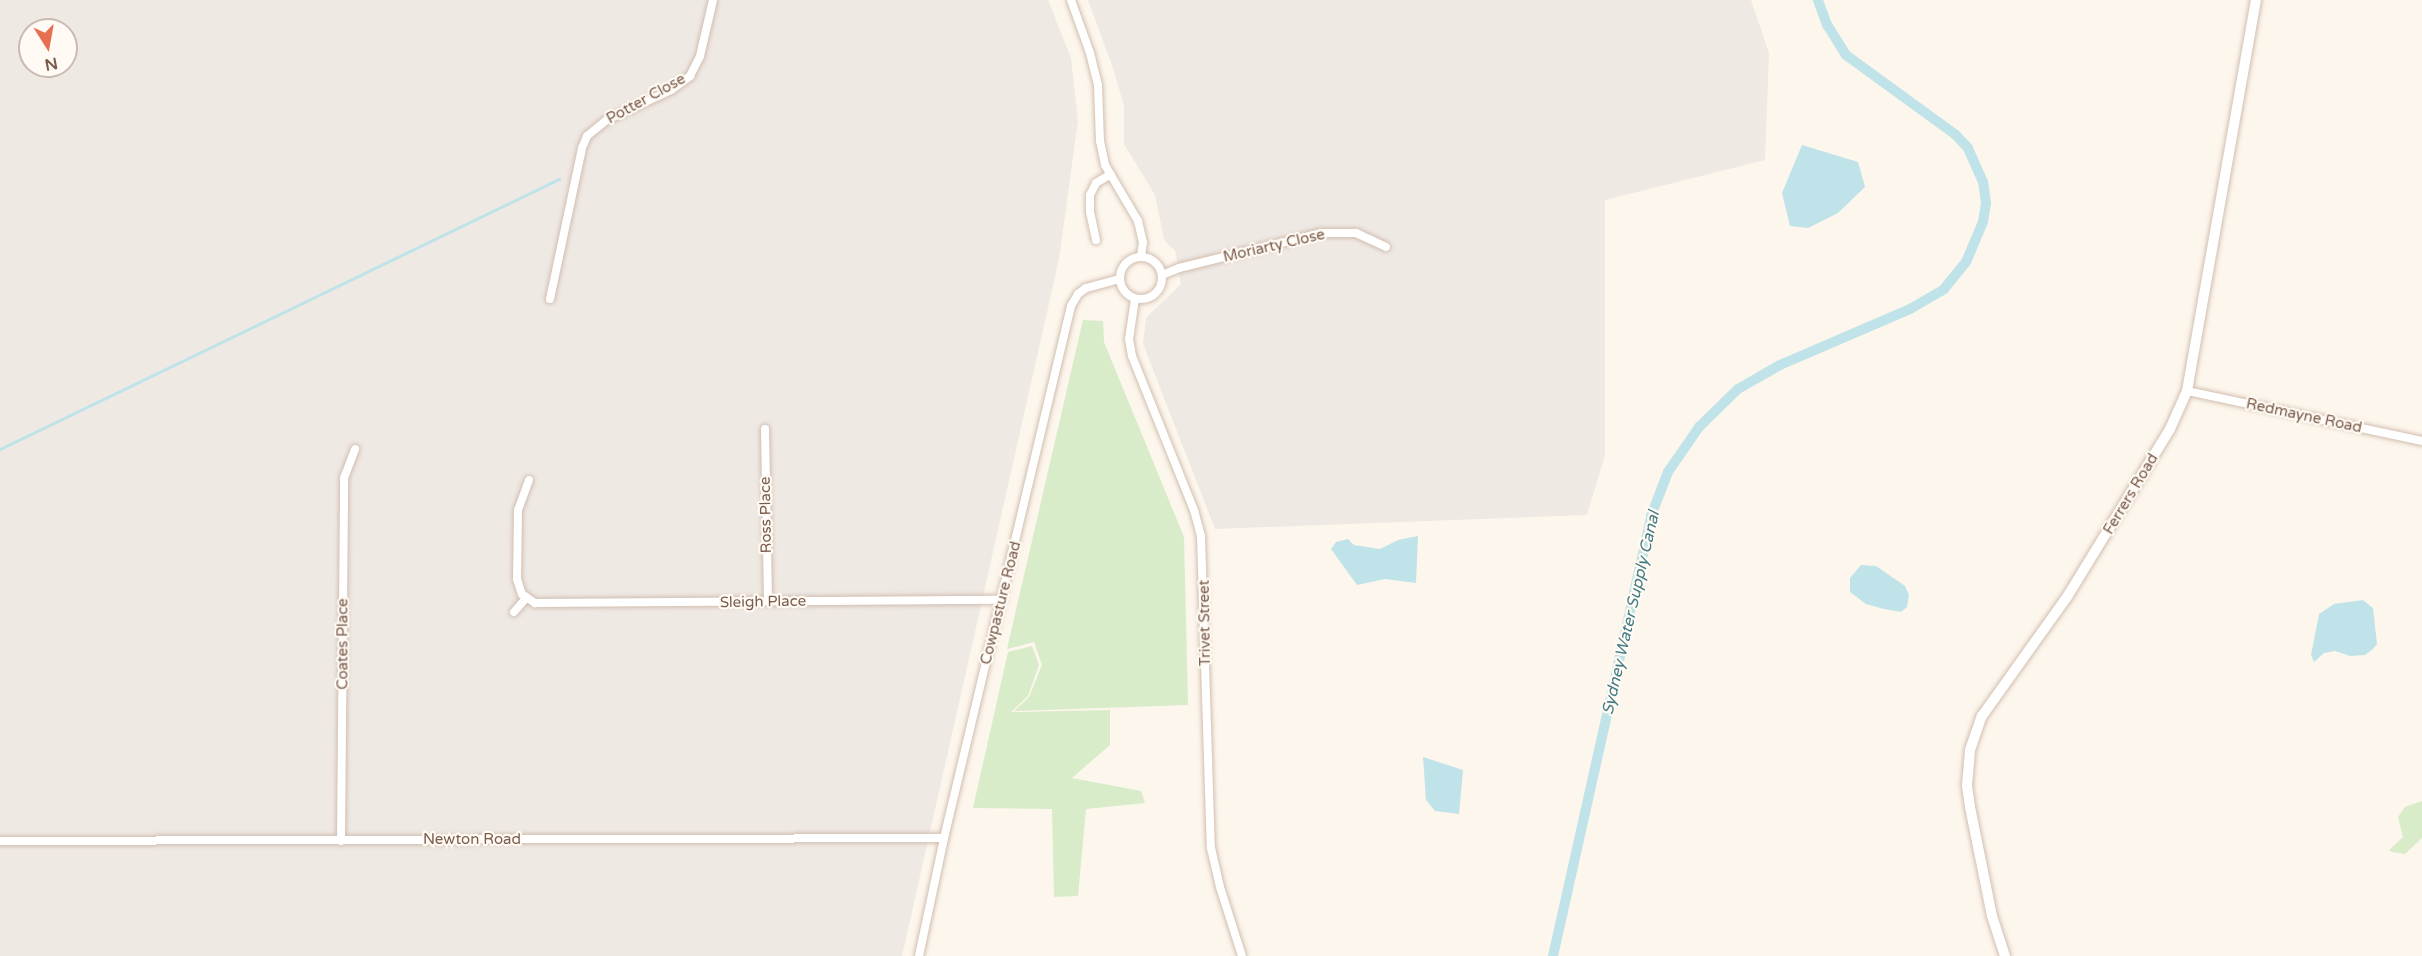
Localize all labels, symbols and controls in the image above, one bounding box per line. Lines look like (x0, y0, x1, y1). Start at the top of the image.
north arrow (18, 18, 78, 78)
text: N (43, 53, 59, 75)
street label: Potter Close (603, 70, 689, 128)
street label: Moriarty Close (1221, 226, 1327, 266)
street label: Redmayne Road (2244, 395, 2364, 437)
street label: Ferrers Road (2100, 450, 2162, 538)
street label: Ross Place (756, 477, 776, 553)
water label: Sydney Water Supply Canal (1598, 509, 1664, 717)
street label: Cowpasture Road (977, 539, 1025, 667)
street label: Trivet Street (1195, 580, 1215, 666)
street label: Sleigh Place (720, 592, 806, 612)
street label: Coates Place (334, 598, 352, 690)
street label: Newton Road (423, 831, 521, 849)

